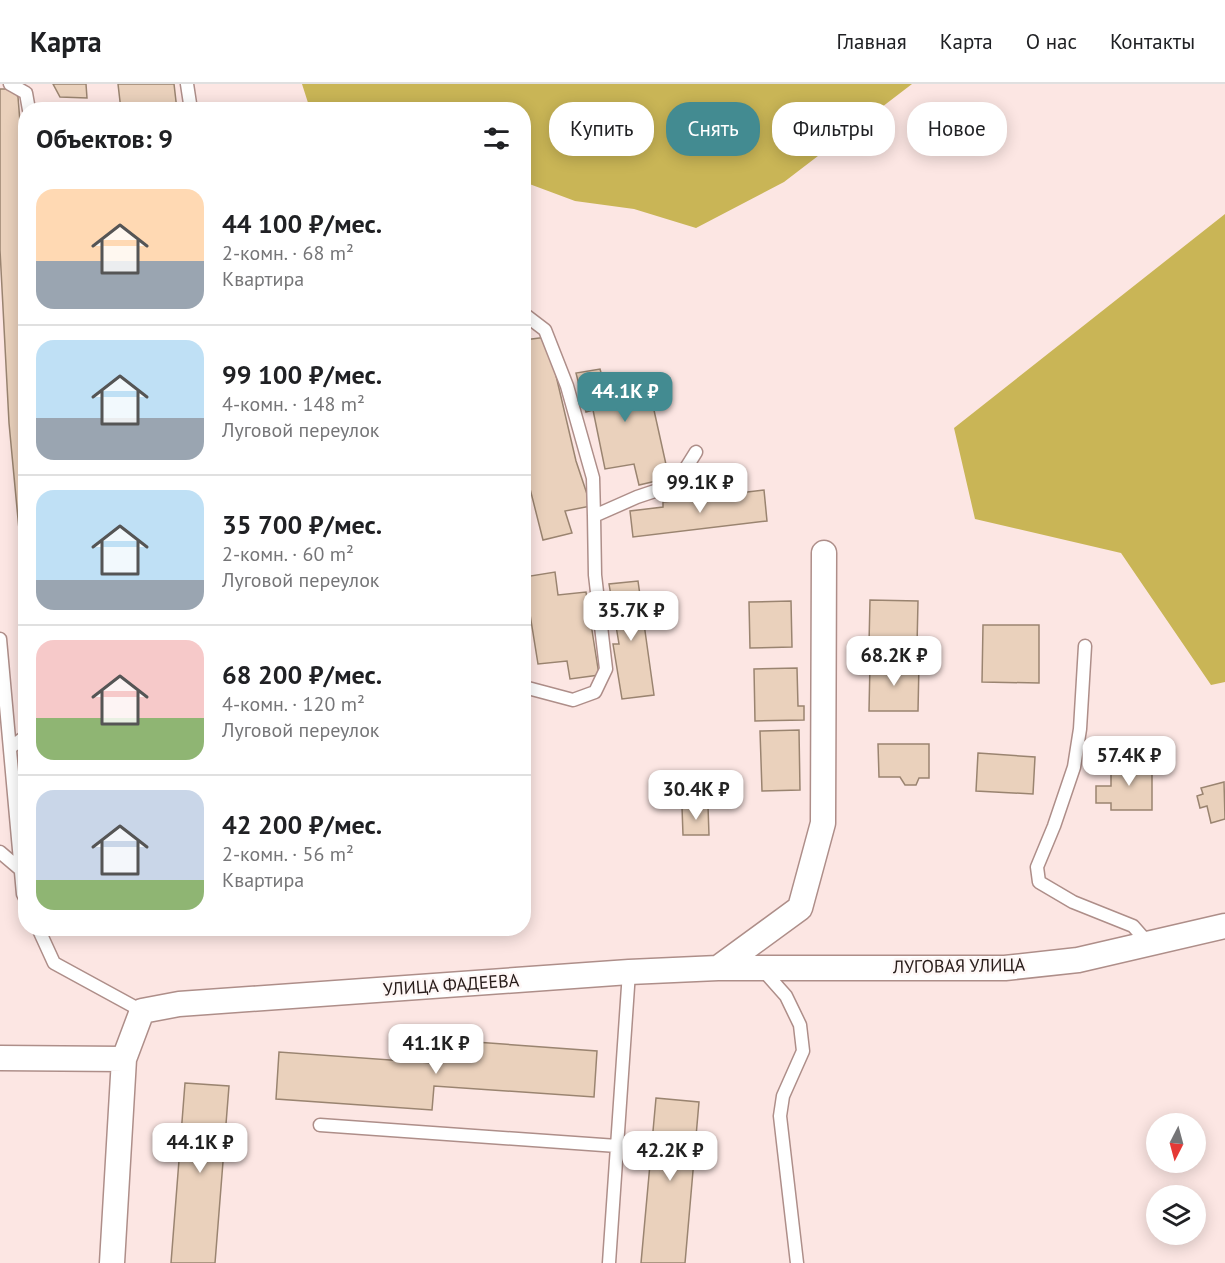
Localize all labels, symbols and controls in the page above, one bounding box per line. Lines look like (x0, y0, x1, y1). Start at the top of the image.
text: Карта (30, 23, 102, 60)
text: Главная (836, 28, 907, 55)
text: Карта (940, 28, 993, 55)
text: О нас (1026, 28, 1077, 55)
text: Контакты (1110, 28, 1195, 55)
chip: Купить (549, 102, 654, 156)
chip: Снять (666, 102, 760, 156)
chip: Фильтры (772, 102, 895, 156)
chip: Новое (907, 102, 1007, 156)
text: Объектов: 9 (36, 122, 173, 155)
icon: filters (480, 122, 513, 155)
text: 44 100 ₽/мес. (222, 207, 382, 240)
icon: home (84, 213, 156, 285)
text: 2-комн. · 68 m² (222, 240, 354, 266)
text: Квартира (222, 266, 304, 292)
text: 99 100 ₽/мес. (222, 358, 382, 391)
icon: home (84, 364, 156, 436)
pin: 44.1K ₽ (570, 372, 680, 423)
text: 44.1K ₽ (591, 378, 659, 404)
text: 4-комн. · 148 m² (222, 391, 365, 417)
text: Луговой переулок (222, 417, 379, 443)
pin: 99.1K ₽ (645, 463, 755, 514)
text: 99.1K ₽ (666, 469, 734, 495)
text: 35 700 ₽/мес. (222, 508, 382, 541)
icon: home (84, 514, 156, 586)
text: 2-комн. · 60 m² (222, 541, 354, 567)
text: Луговой переулок (222, 567, 379, 593)
pin: 35.7K ₽ (576, 591, 686, 642)
text: 35.7K ₽ (597, 597, 665, 623)
pin: 68.2K ₽ (839, 636, 949, 687)
text: 68.2K ₽ (860, 642, 928, 668)
text: 68 200 ₽/мес. (222, 658, 382, 691)
icon: home (84, 664, 156, 736)
text: 4-комн. · 120 m² (222, 691, 365, 717)
text: Луговой переулок (222, 717, 379, 743)
pin: 57.4K ₽ (1074, 736, 1184, 787)
text: 57.4K ₽ (1097, 742, 1161, 768)
pin: 30.4K ₽ (641, 770, 751, 821)
text: 30.4K ₽ (662, 776, 730, 802)
text: 42 200 ₽/мес. (222, 808, 382, 841)
icon: home (84, 814, 156, 886)
text: 2-комн. · 56 m² (222, 841, 354, 867)
text: Квартира (222, 867, 304, 893)
street label: ЛУГОВАЯ УЛИЦА (892, 953, 1026, 978)
street label: УЛИЦА ФАДЕЕВА (382, 968, 520, 1001)
pin: 41.1K ₽ (381, 1024, 491, 1075)
text: 41.1K ₽ (402, 1030, 470, 1056)
north arrow (1146, 1113, 1206, 1173)
map controls (1146, 1113, 1206, 1245)
pin: 44.1K ₽ (145, 1123, 255, 1174)
text: 44.1K ₽ (166, 1129, 234, 1155)
pin: 42.2K ₽ (615, 1131, 725, 1182)
text: 42.2K ₽ (636, 1137, 704, 1163)
button: layers (1146, 1185, 1206, 1245)

